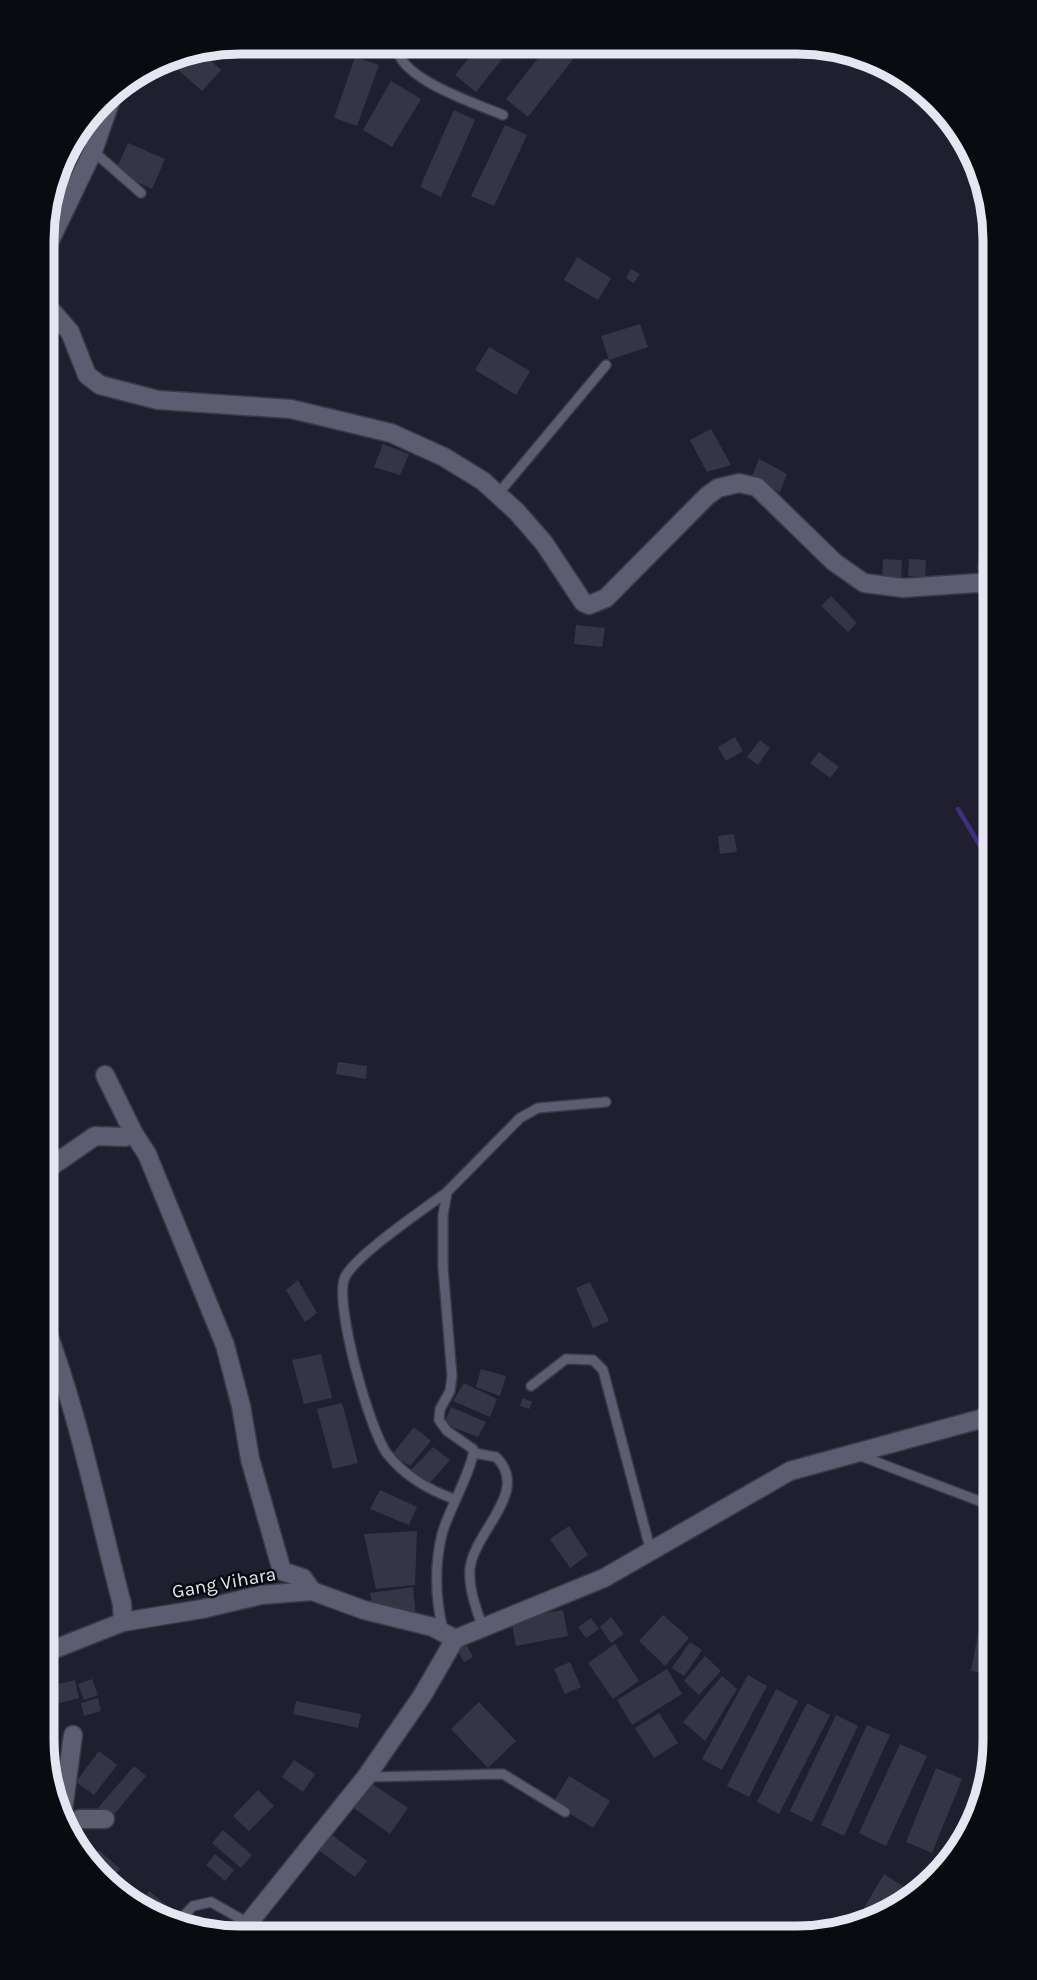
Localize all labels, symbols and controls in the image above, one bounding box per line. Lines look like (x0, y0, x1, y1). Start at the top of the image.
street label: Gang Vihara (170, 1563, 278, 1603)

